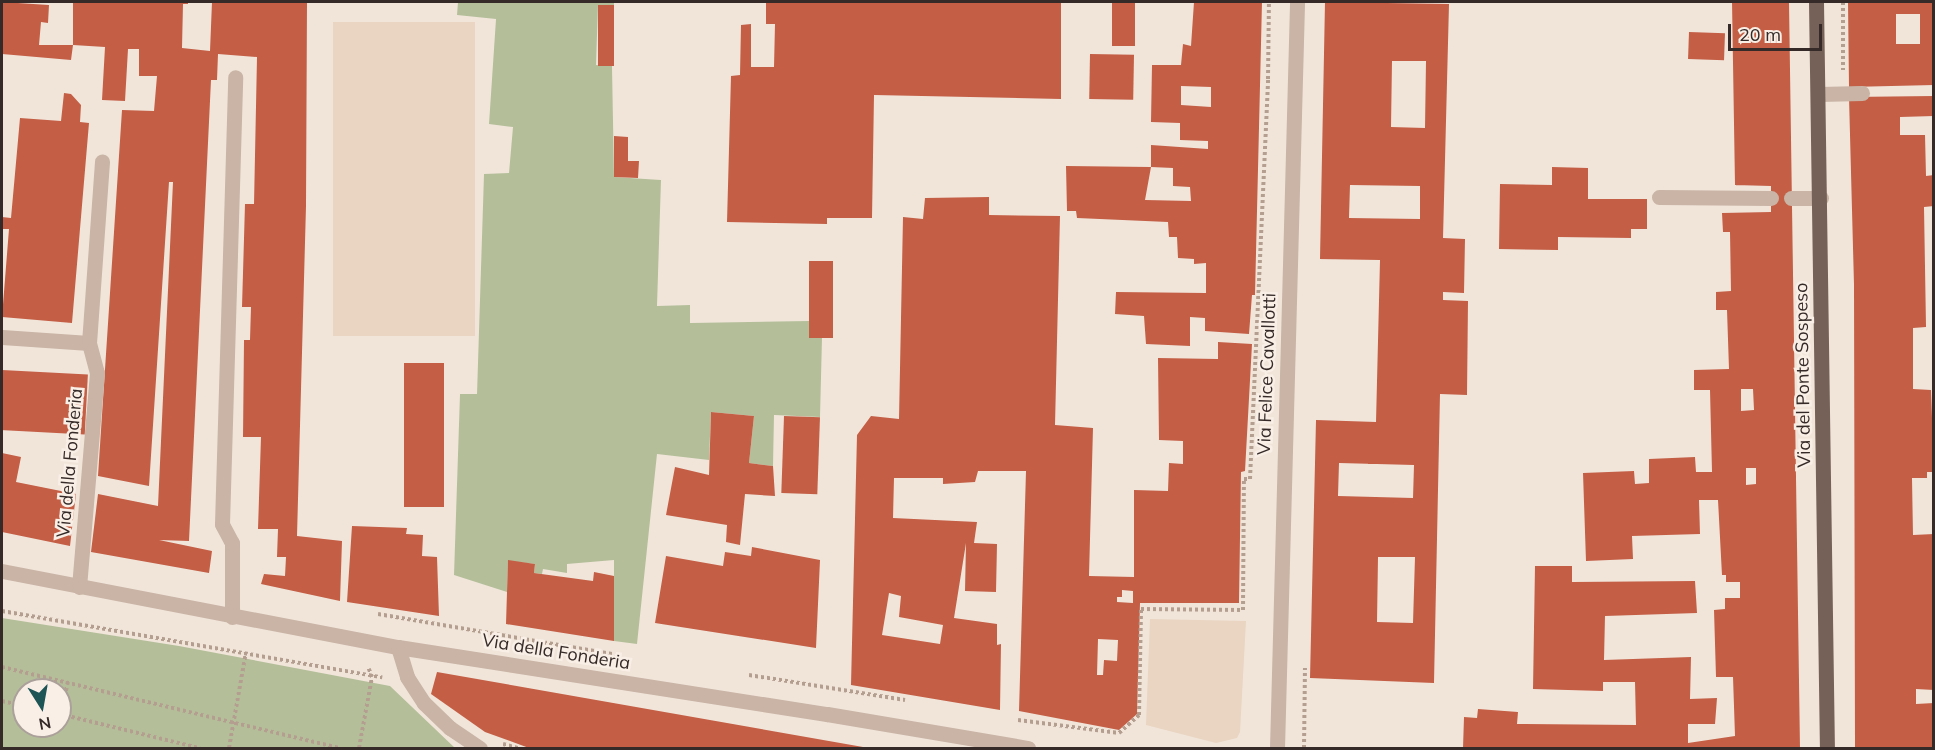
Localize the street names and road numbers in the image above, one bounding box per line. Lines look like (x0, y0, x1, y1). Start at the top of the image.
street label: Via del Ponte Sospeso (1791, 282, 1815, 468)
street label: Via Felice Cavallotti (1253, 293, 1281, 455)
street label: Via della Fonderia (53, 387, 87, 539)
street label: Via della Fonderia (480, 630, 632, 674)

